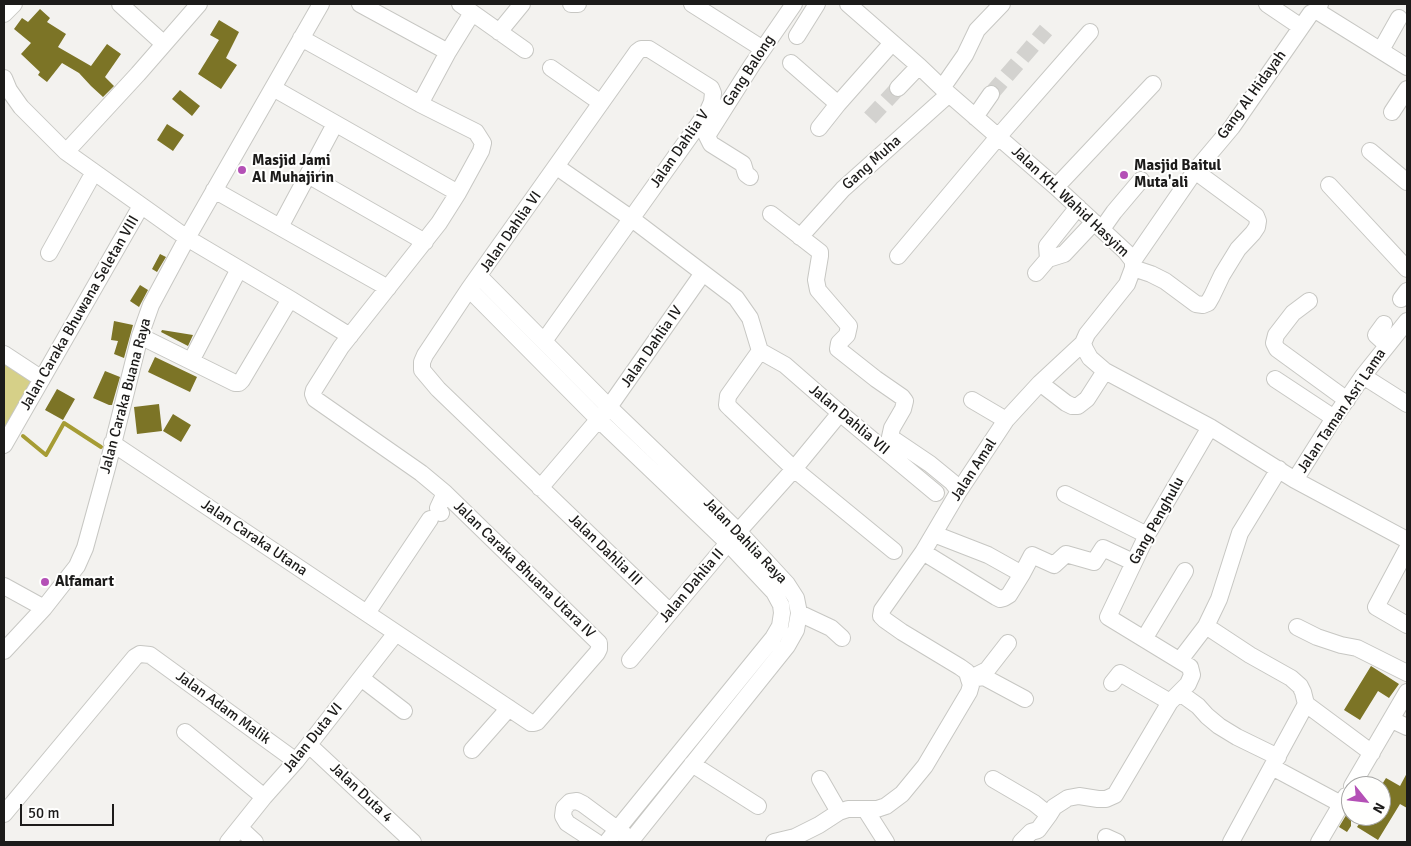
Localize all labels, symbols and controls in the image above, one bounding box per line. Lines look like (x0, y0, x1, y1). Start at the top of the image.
street label: Gang Balong (719, 32, 779, 110)
street label: Gang Al Hidayah (1214, 47, 1290, 143)
street label: Jalan Dahlia V (647, 107, 713, 191)
street label: Gang Muha (839, 132, 905, 194)
street label: Jalan KH. Wahid Hasyim (1007, 143, 1133, 261)
place label: Masjid Jami Al Muhajirin (252, 152, 334, 187)
place label: Masjid Baitul Muta'ali (1134, 157, 1221, 192)
marker: Masjid Jami Al Muhajirin (236, 164, 248, 176)
marker: Masjid Baitul Muta'ali (1118, 169, 1130, 181)
street label: Jalan Dahlia VI (476, 188, 546, 276)
street label: Jalan Caraka Bhuwana Seletan VIII (17, 212, 143, 414)
street label: Jalan Dahlia IV (617, 303, 687, 391)
street label: Jalan Caraka Buana Raya (97, 316, 155, 476)
street label: Jalan Taman Asri Lama (1294, 345, 1390, 477)
street label: Jalan Dahlia VII (805, 381, 893, 459)
street label: Jalan Amal (947, 435, 1001, 505)
street label: Gang Penghulu (1126, 474, 1188, 568)
street label: Jalan Dahlia Raya (699, 494, 791, 588)
street label: Jalan Caraka Utana (198, 496, 310, 580)
street label: Jalan Caraka Bhuana Utara IV (449, 498, 599, 642)
street label: Jalan Dahlia III (564, 510, 646, 590)
street label: Jalan Dahlia II (656, 545, 728, 627)
place label: Alfamart (55, 573, 114, 591)
marker: Alfamart (39, 576, 51, 588)
street label: Jalan Adam Malik (172, 668, 274, 748)
street label: Jalan Duta VI (279, 699, 347, 777)
street label: Jalan Duta 4 (326, 759, 396, 827)
north arrow (1341, 776, 1391, 826)
scale bar (22, 794, 116, 826)
text: N (1369, 800, 1388, 816)
text: 50 m (28, 804, 59, 822)

